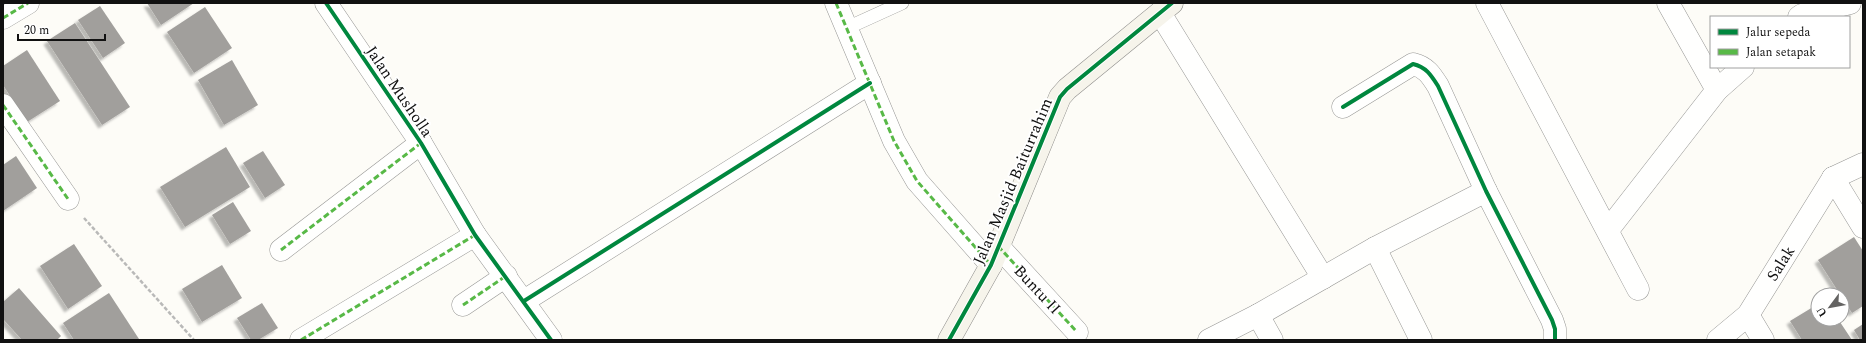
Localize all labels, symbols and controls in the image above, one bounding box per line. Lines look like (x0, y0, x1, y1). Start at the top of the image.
scale bar (18, 16, 105, 42)
legend (1710, 16, 1850, 68)
text: 20 m (24, 21, 49, 40)
text: Jalur sepeda (1746, 23, 1811, 42)
street label: Jalan Musholla (360, 41, 439, 142)
text: Jalan setapak (1746, 43, 1816, 62)
street label: Jalan Masjid Baiturrahim (967, 94, 1059, 268)
street label: Salak (1761, 241, 1801, 286)
street label: Buntu II (1008, 260, 1066, 320)
north arrow (1810, 287, 1850, 327)
text: U (1812, 304, 1832, 320)

